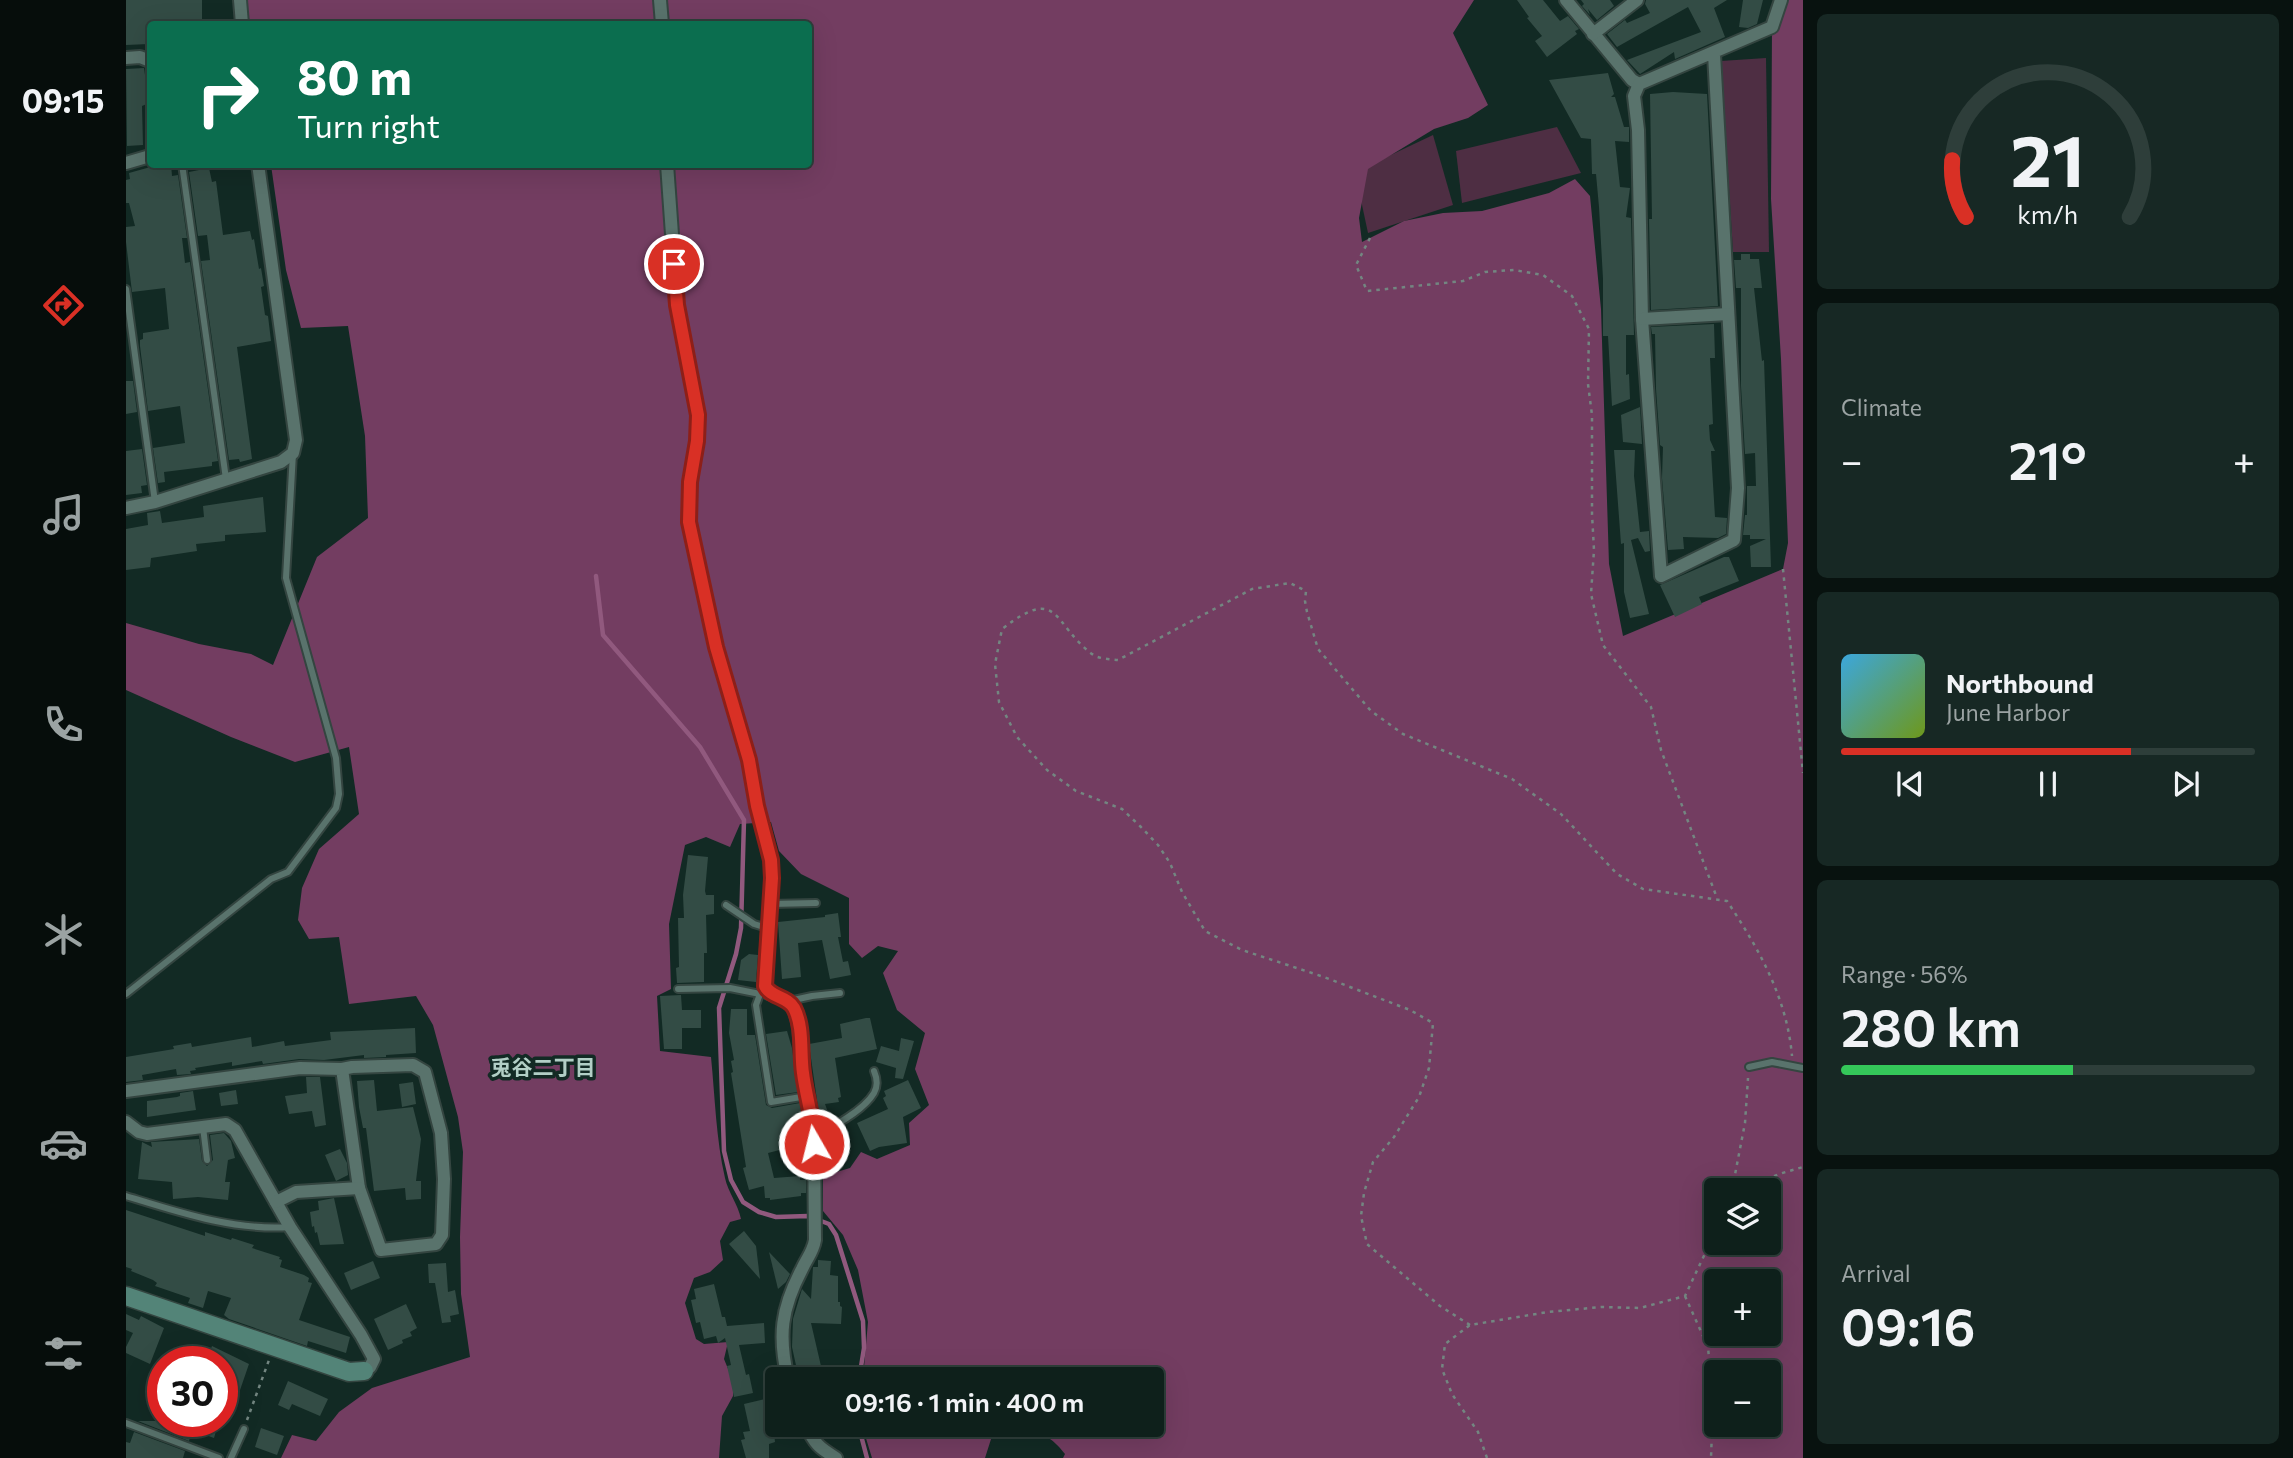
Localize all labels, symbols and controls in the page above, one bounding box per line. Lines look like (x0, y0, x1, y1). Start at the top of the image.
text: 80 m (297, 45, 412, 105)
icon: right (182, 49, 273, 140)
text: 09:15 (22, 80, 104, 120)
text: Turn right (297, 105, 440, 145)
text: 21 (2011, 114, 2085, 203)
text: km/h (2018, 199, 2078, 229)
pin (644, 234, 704, 294)
icon: arrive (655, 245, 693, 283)
icon: directions (39, 281, 88, 330)
text: Climate (1841, 393, 1922, 421)
text: 21° (2008, 427, 2087, 491)
text: − (1841, 436, 1863, 483)
text: + (2233, 436, 2255, 483)
icon: music (39, 490, 88, 539)
text: Northbound (1946, 667, 2094, 698)
text: June Harbor (1946, 698, 2070, 726)
icon: phone (39, 700, 88, 749)
icon: previous (1891, 765, 1929, 803)
icon: pause (2029, 765, 2067, 803)
icon: next (2167, 765, 2205, 803)
icon: climate (39, 910, 88, 959)
text: Range · 56% (1841, 960, 1968, 988)
text: 280 km (1841, 994, 2021, 1058)
district label: 兎谷二丁目 (491, 1054, 596, 1079)
position arrow (777, 1107, 851, 1181)
icon: car (39, 1119, 88, 1168)
map controls (1704, 1178, 1781, 1437)
button: layers (1704, 1178, 1781, 1255)
text: Arrival (1841, 1259, 1911, 1287)
button: + (1704, 1269, 1781, 1346)
text: 09:16 (1841, 1293, 1976, 1357)
icon: filters (39, 1329, 88, 1378)
speed limit sign: 30 (147, 1346, 238, 1437)
button: − (1704, 1360, 1781, 1437)
text: 09:16 · 1 min · 400 m (845, 1386, 1084, 1417)

